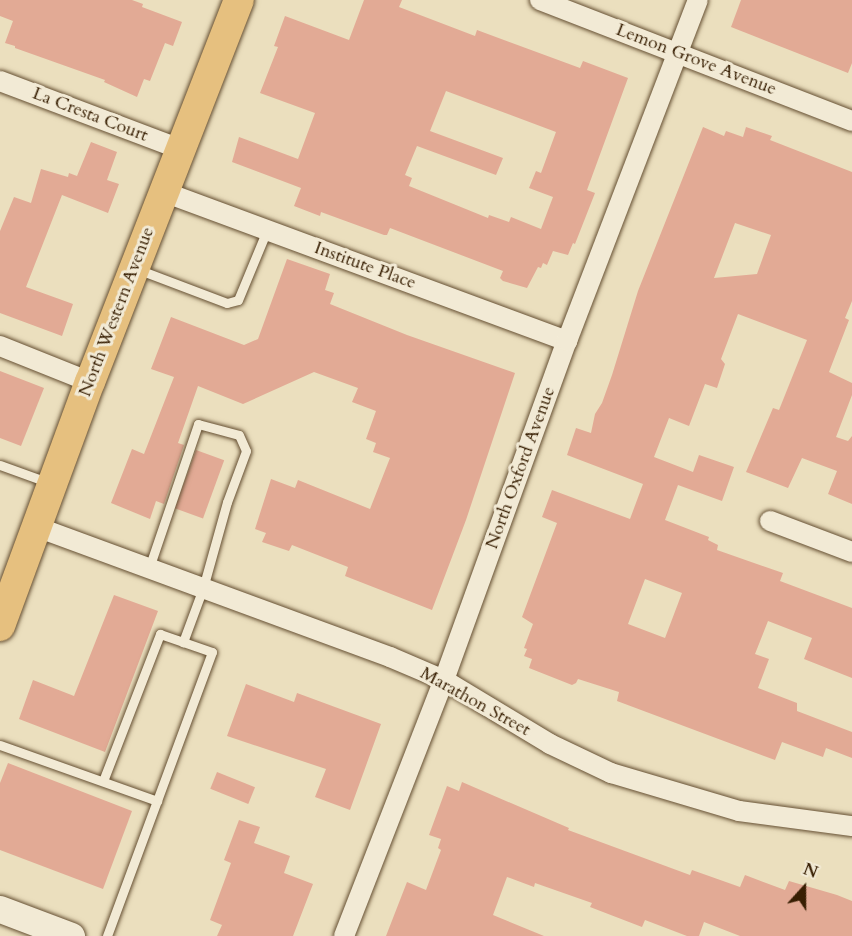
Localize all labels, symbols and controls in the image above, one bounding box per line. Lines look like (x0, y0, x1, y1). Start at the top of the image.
street label: Lemon Grove Avenue (613, 19, 779, 101)
street label: La Cresta Court (29, 83, 151, 147)
street label: North Western Avenue (75, 224, 159, 400)
street label: Institute Place (311, 238, 419, 294)
street label: North Oxford Avenue (482, 384, 560, 552)
street label: Marathon Street (416, 663, 534, 741)
north arrow (774, 858, 834, 918)
text: N (800, 858, 821, 884)

